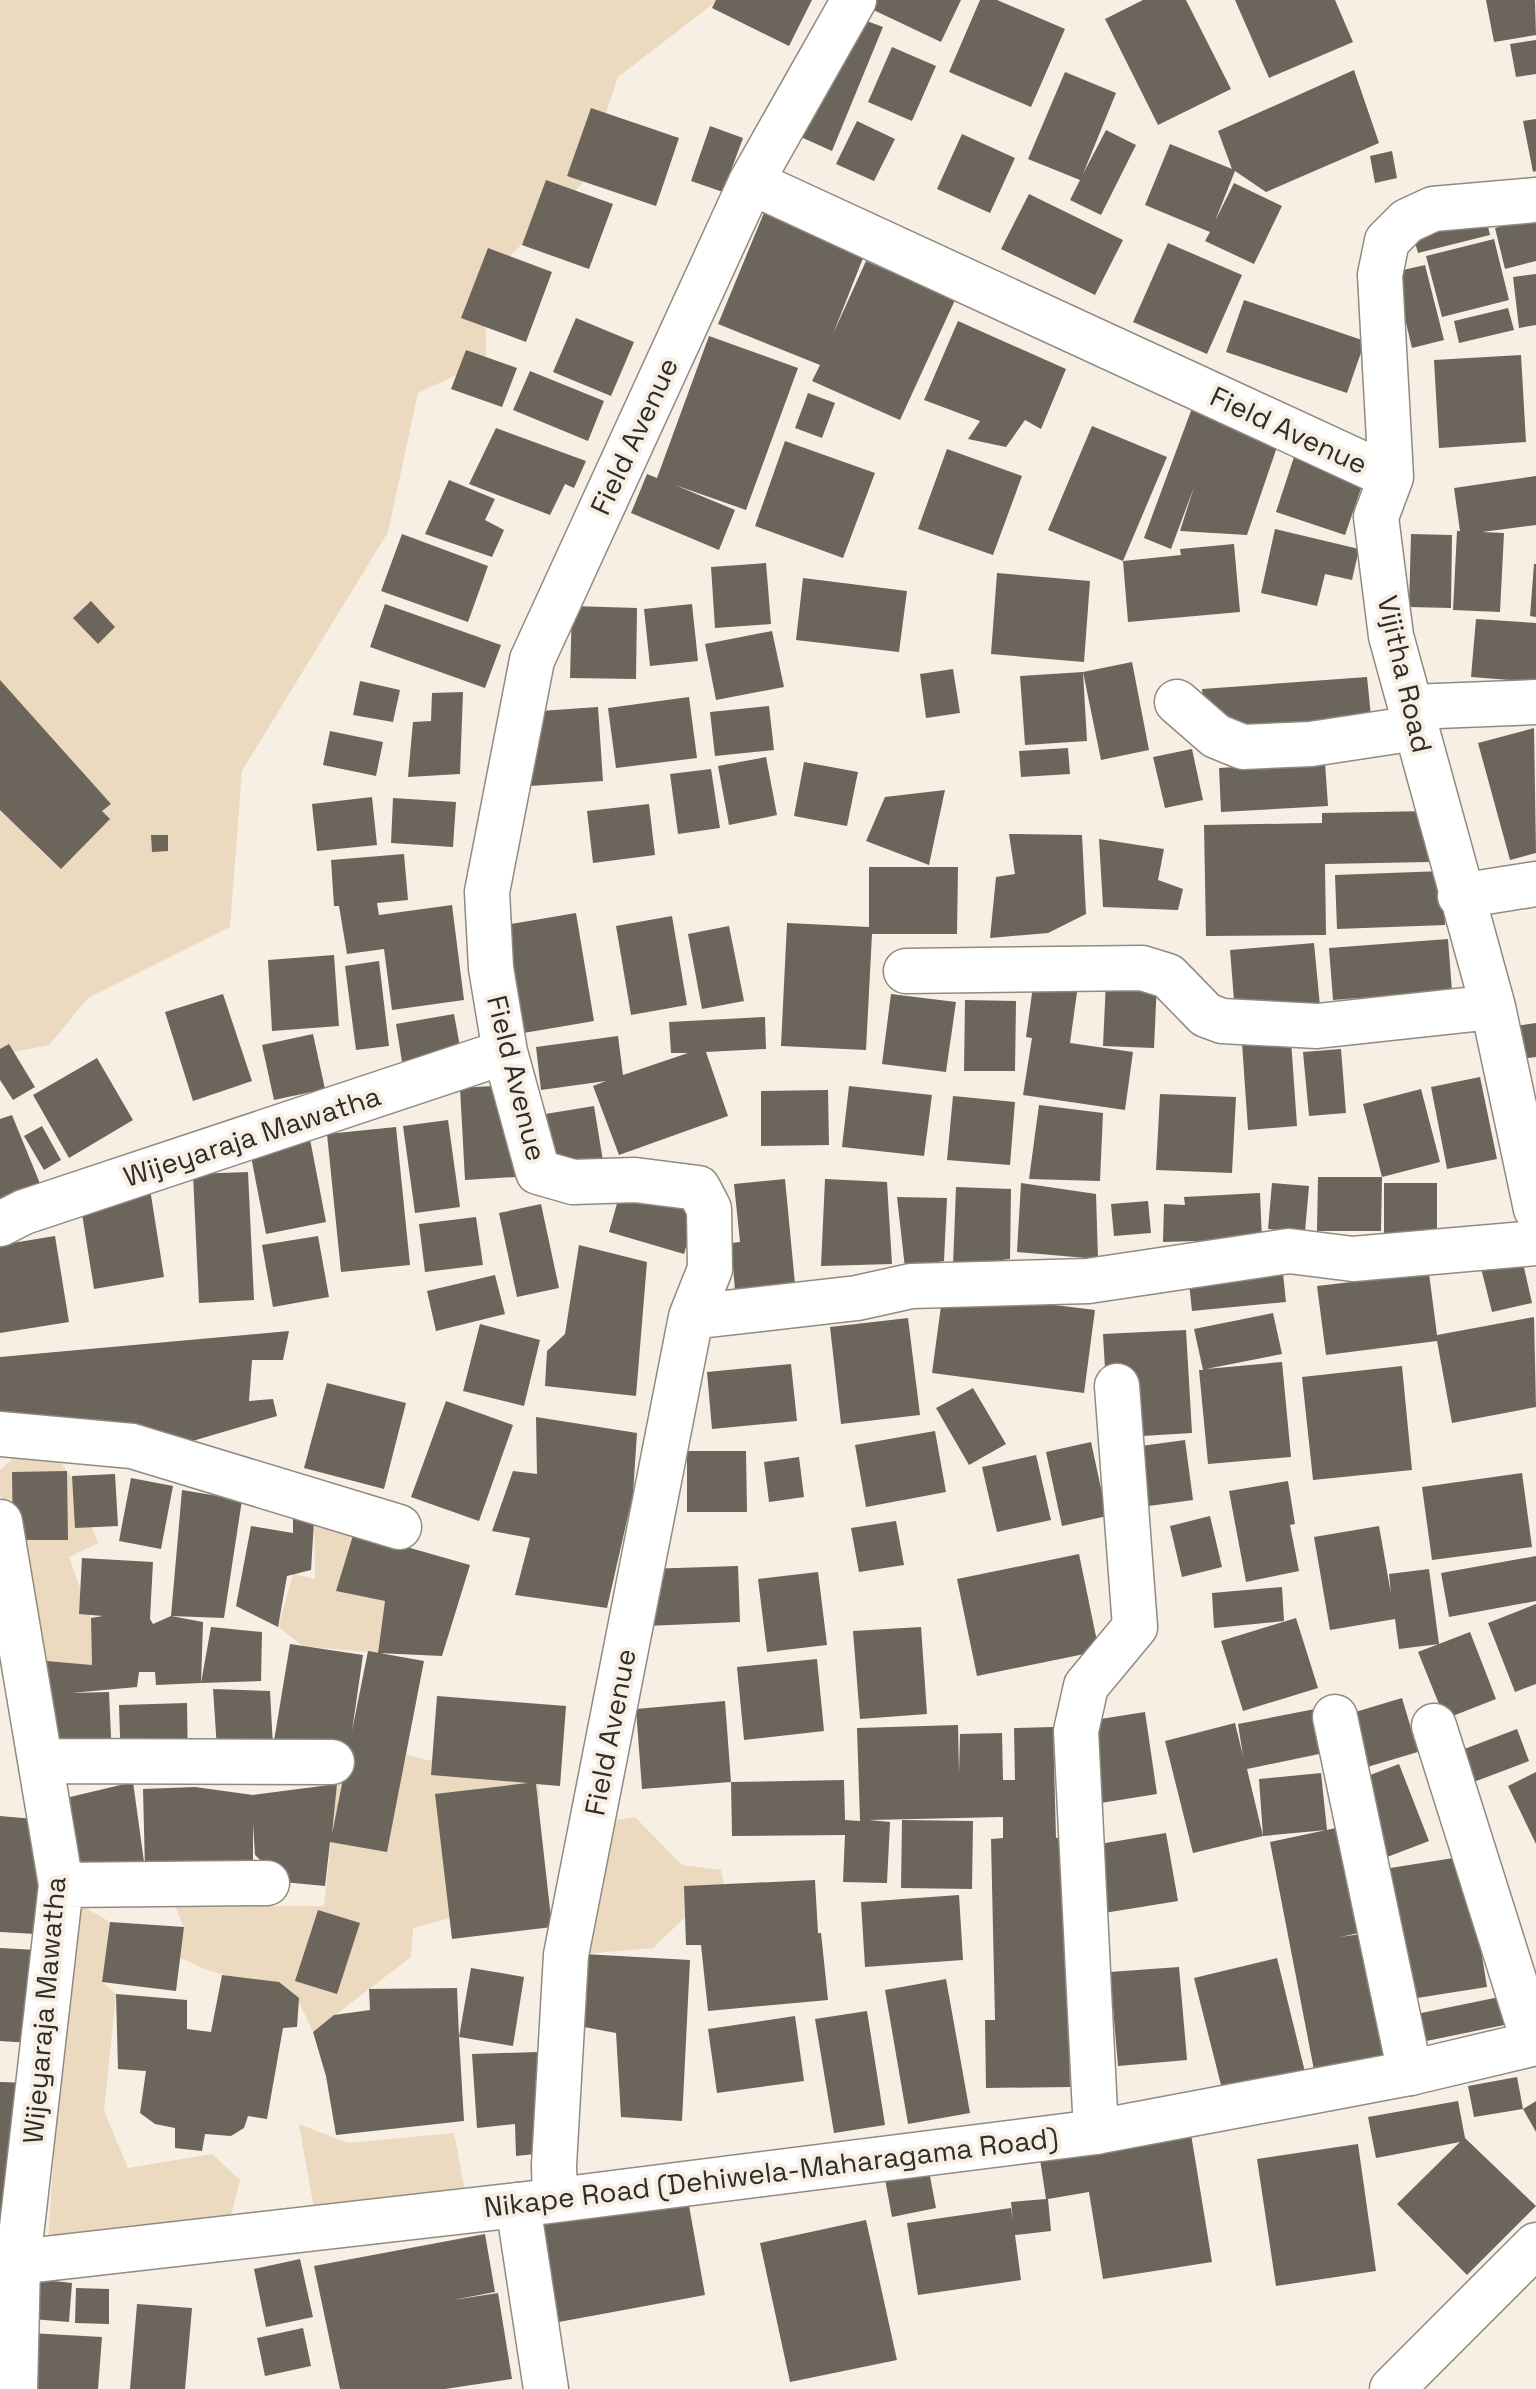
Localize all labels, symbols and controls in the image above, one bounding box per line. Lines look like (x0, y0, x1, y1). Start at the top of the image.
street label: Field Avenue (582, 352, 686, 520)
street label: Field Avenue (1205, 378, 1373, 482)
street label: Vijitha Road (1369, 592, 1441, 756)
street label: Field Avenue (479, 992, 555, 1164)
street label: Wijeyaraja Mawatha (119, 1077, 385, 1195)
street label: Field Avenue (576, 1646, 644, 1818)
street label: Wijeyaraja Mawatha (14, 1875, 74, 2145)
street label: Nikape Road (Dehiwela-Maharagama Road) (482, 2119, 1060, 2225)

